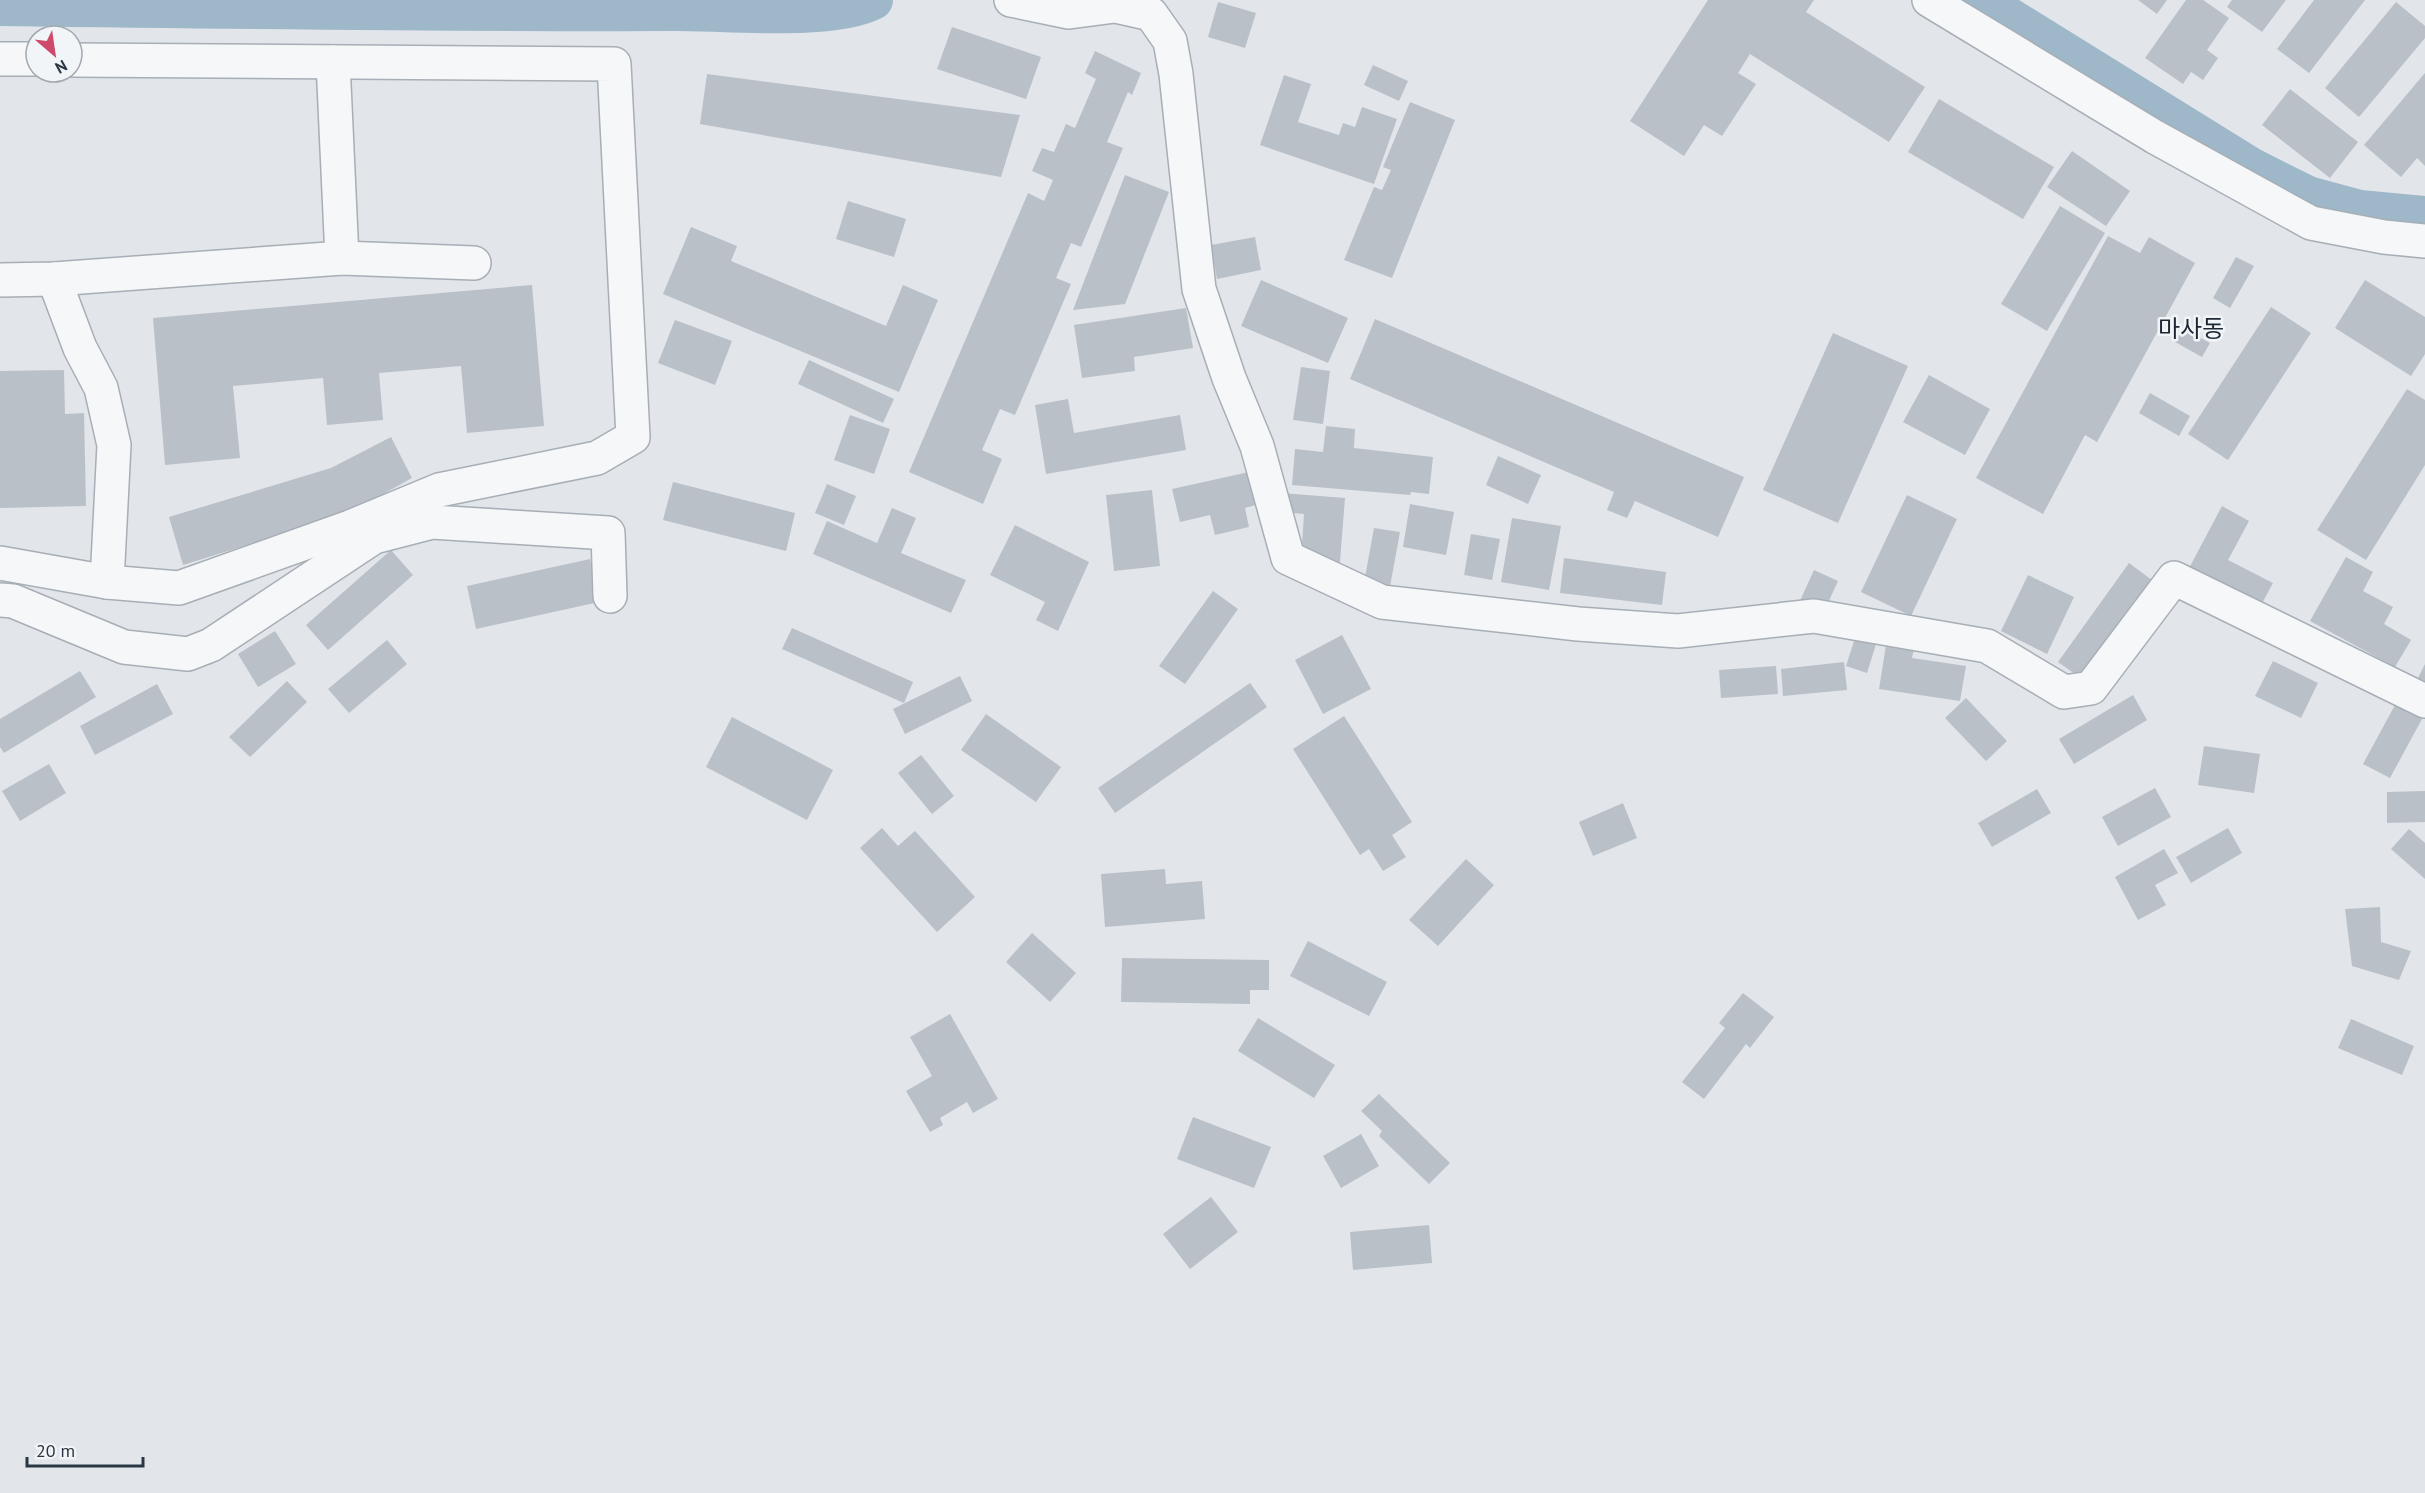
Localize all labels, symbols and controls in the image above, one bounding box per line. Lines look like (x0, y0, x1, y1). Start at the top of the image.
north arrow (24, 24, 84, 84)
text: N (52, 56, 71, 78)
district label: 마사동 (2158, 313, 2224, 344)
scale bar (27, 1430, 142, 1468)
text: 20 m (36, 1439, 75, 1462)

